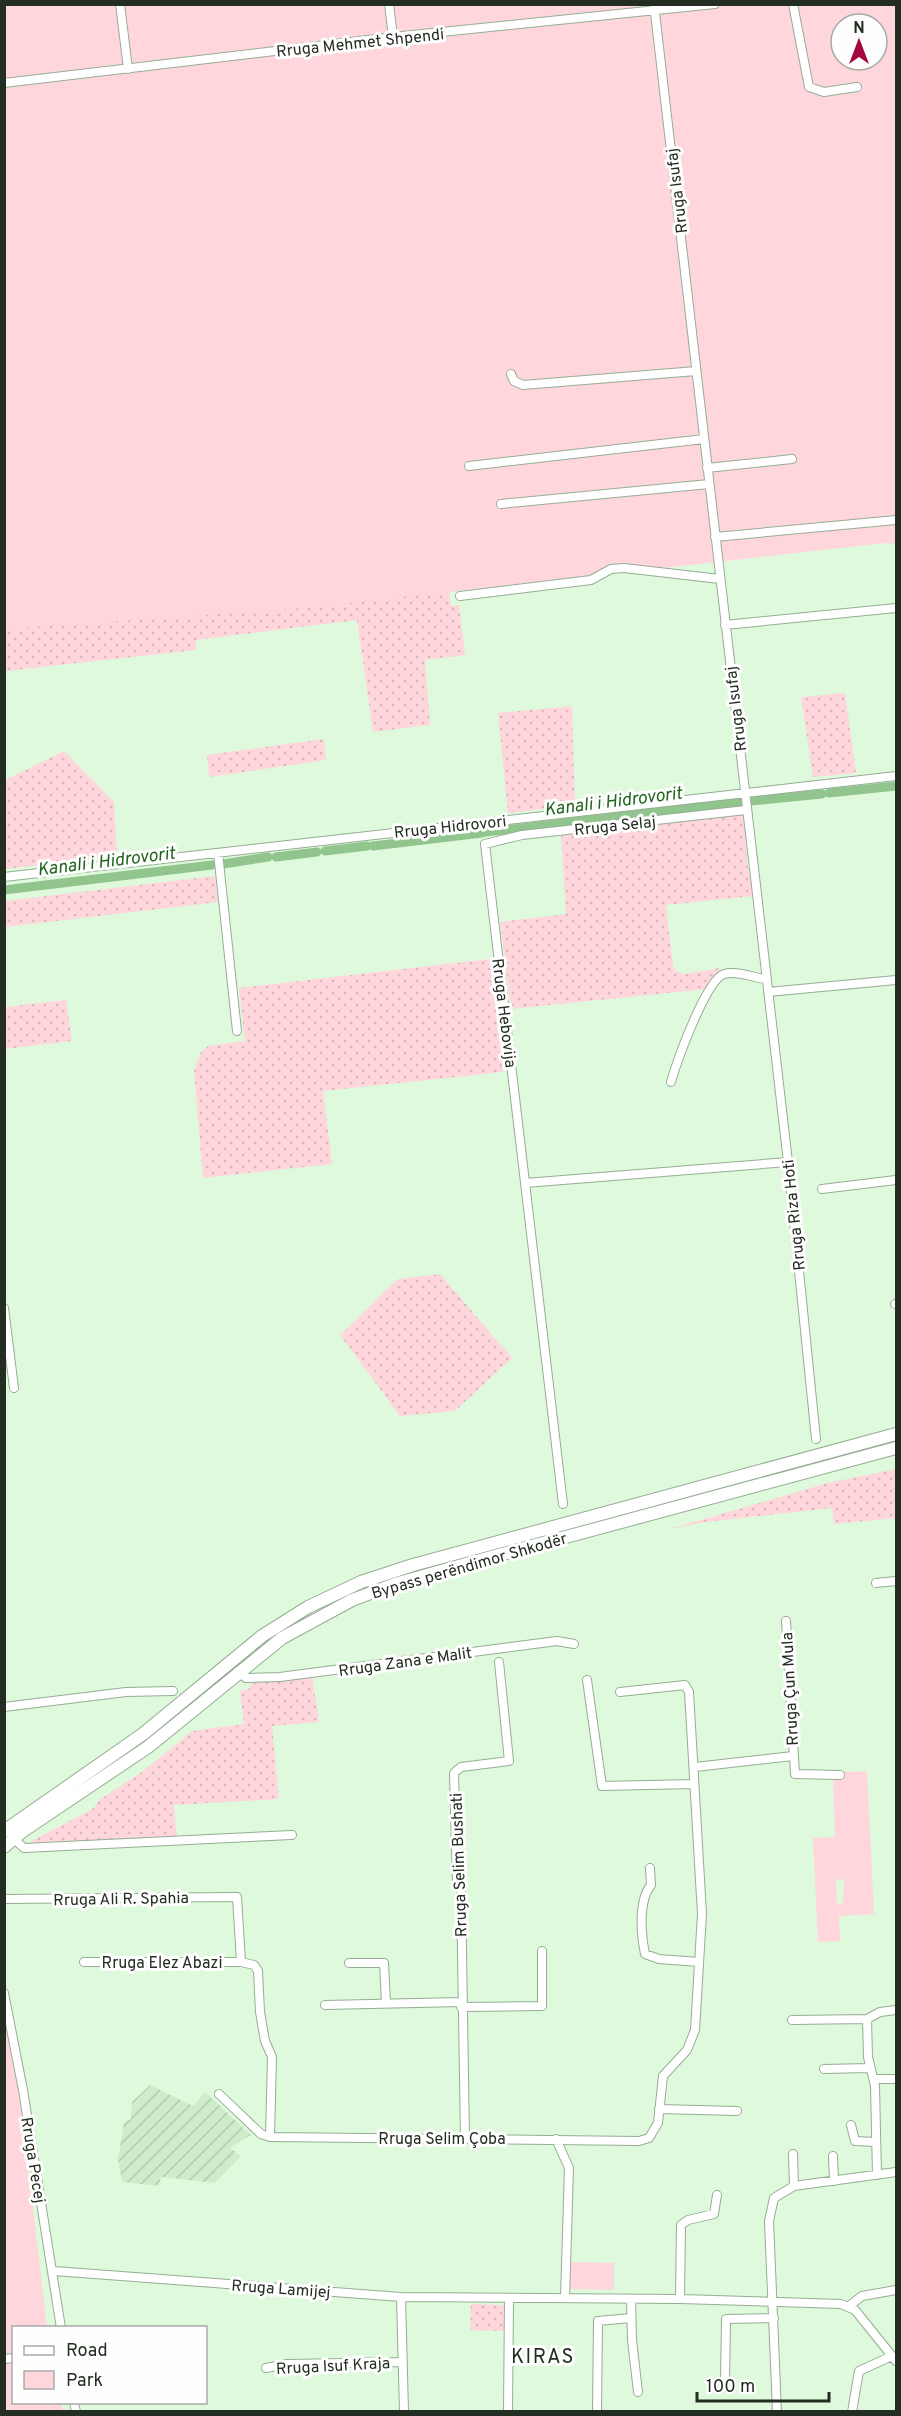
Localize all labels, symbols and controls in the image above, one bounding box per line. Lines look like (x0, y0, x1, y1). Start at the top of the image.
north arrow (829, 12, 889, 72)
text: N (853, 19, 865, 39)
street label: Rruga Mehmet Shpendi (275, 25, 445, 63)
street label: Rruga Isufaj (663, 147, 693, 235)
street label: Rruga Isufaj (722, 665, 752, 753)
water label: Kanali i Hidrovorit (543, 782, 685, 822)
street label: Rruga Hidrovori (393, 812, 507, 844)
street label: Rruga Selaj (573, 813, 657, 841)
water label: Kanali i Hidrovorit (36, 842, 178, 882)
street label: Rruga Hebovija (486, 957, 520, 1069)
street label: Rruga Riza Hoti (779, 1158, 811, 1271)
street label: Bypass perëndimor Shkodër (369, 1529, 570, 1604)
street label: Rruga Çun Mula (778, 1632, 804, 1746)
street label: Rruga Zana e Malit (337, 1644, 473, 1682)
street label: Rruga Selim Bushati (447, 1792, 473, 1937)
street label: Rruga Ali R. Spahia (53, 1889, 189, 1911)
street label: Rruga Elez Abazi (102, 1954, 223, 1974)
street label: Rruga Pecej (15, 2116, 49, 2205)
street label: Rruga Selim Çoba (378, 2130, 506, 2150)
street label: Rruga Lamijej (231, 2277, 331, 2303)
legend (12, 2326, 207, 2404)
text: Road (66, 2340, 108, 2363)
district label: KIRAS (511, 2345, 575, 2371)
street label: Rruga Isuf Kraja (275, 2354, 391, 2380)
scale bar (697, 2365, 829, 2403)
text: Park (66, 2370, 103, 2393)
text: 100 m (706, 2376, 755, 2399)

